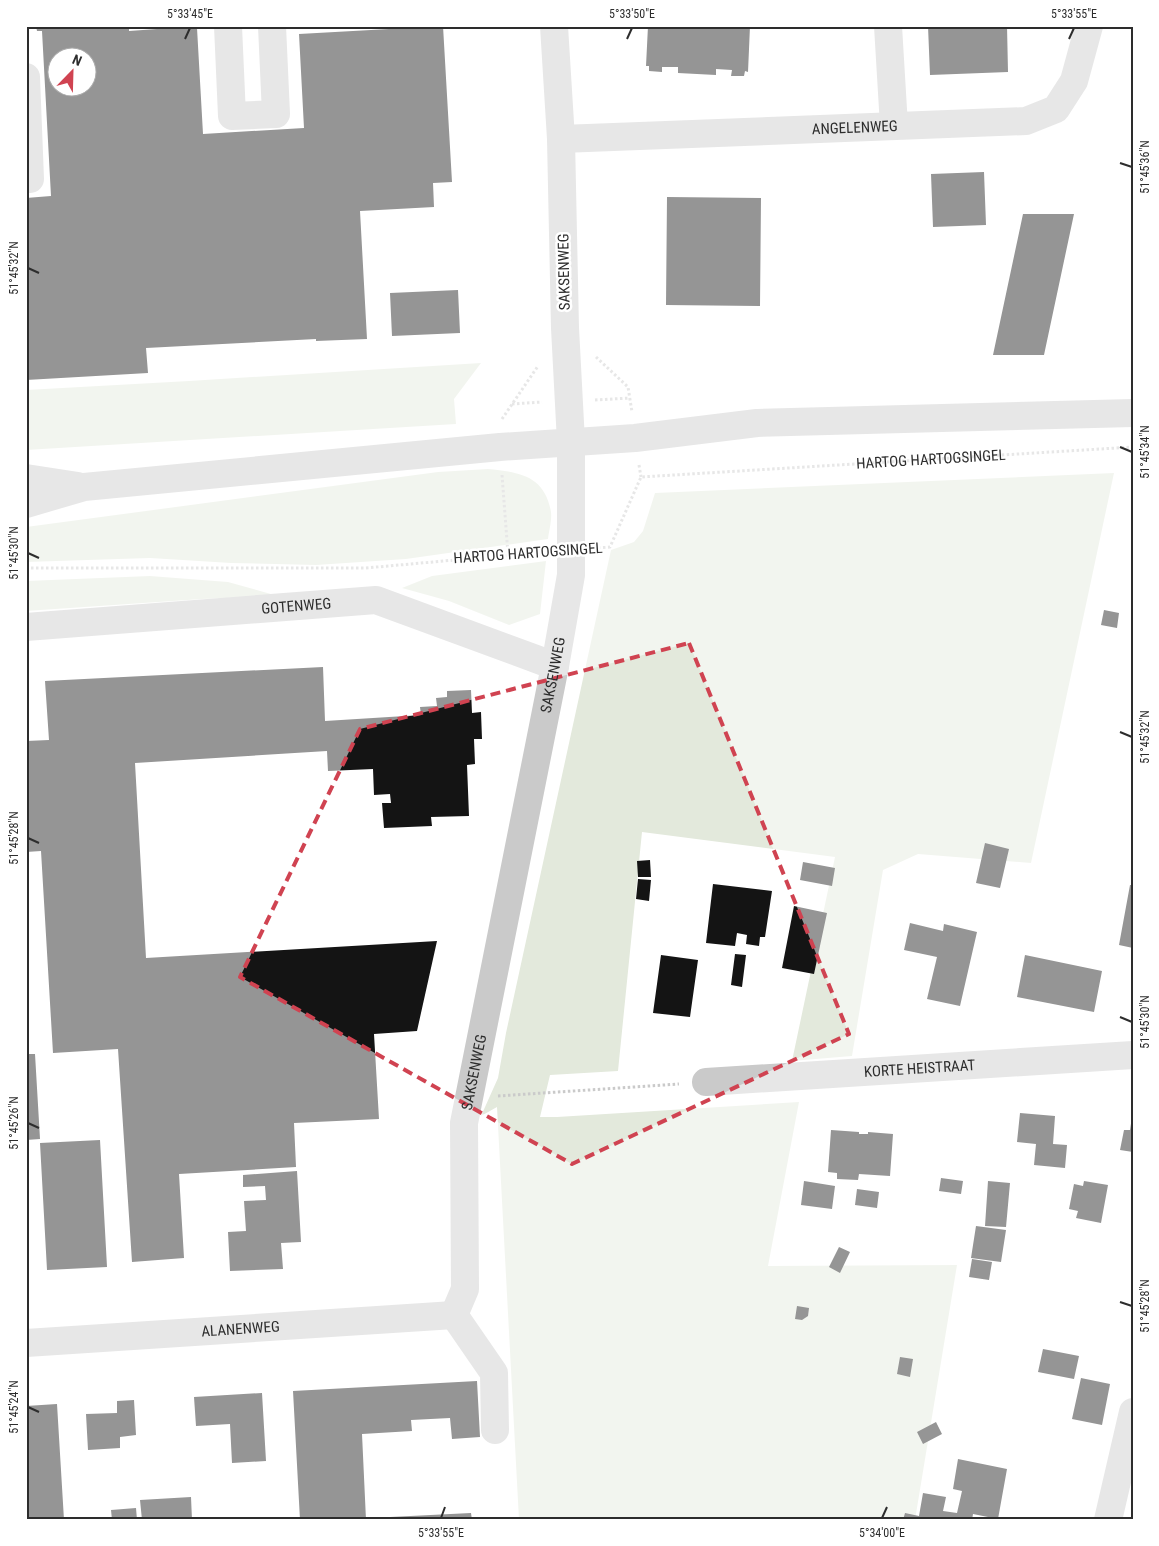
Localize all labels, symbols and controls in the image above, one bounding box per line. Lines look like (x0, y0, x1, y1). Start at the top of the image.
text: 5°33'45"E (167, 7, 213, 21)
text: 5°33'50"E (609, 7, 655, 21)
text: 5°33'55"E (1051, 7, 1097, 21)
north arrow (48, 48, 98, 98)
text: N (70, 51, 84, 69)
street label: ANGELENWEG (811, 117, 898, 138)
text: 51°45'36"N (1138, 140, 1152, 194)
street label: SAKSENWEG (554, 233, 574, 311)
text: 51°45'32"N (7, 241, 21, 295)
text: 51°45'34"N (1138, 425, 1152, 479)
street label: HARTOG HARTOGSINGEL (856, 446, 1006, 473)
text: 51°45'30"N (7, 526, 21, 580)
street label: HARTOG HARTOGSINGEL (453, 539, 603, 567)
street label: GOTENWEG (261, 594, 332, 618)
street label: SAKSENWEG (537, 636, 569, 715)
text: 51°45'32"N (1138, 710, 1152, 764)
text: 51°45'28"N (7, 811, 21, 865)
text: 51°45'30"N (1138, 995, 1152, 1049)
street label: SAKSENWEG (458, 1033, 490, 1112)
street label: KORTE HEISTRAAT (863, 1056, 976, 1081)
text: 51°45'26"N (7, 1096, 21, 1150)
text: 51°45'28"N (1138, 1279, 1152, 1333)
street label: ALANENWEG (201, 1317, 280, 1341)
text: 51°45'24"N (7, 1380, 21, 1434)
text: 5°33'55"E (418, 1526, 464, 1540)
text: 5°34'00"E (859, 1526, 905, 1540)

